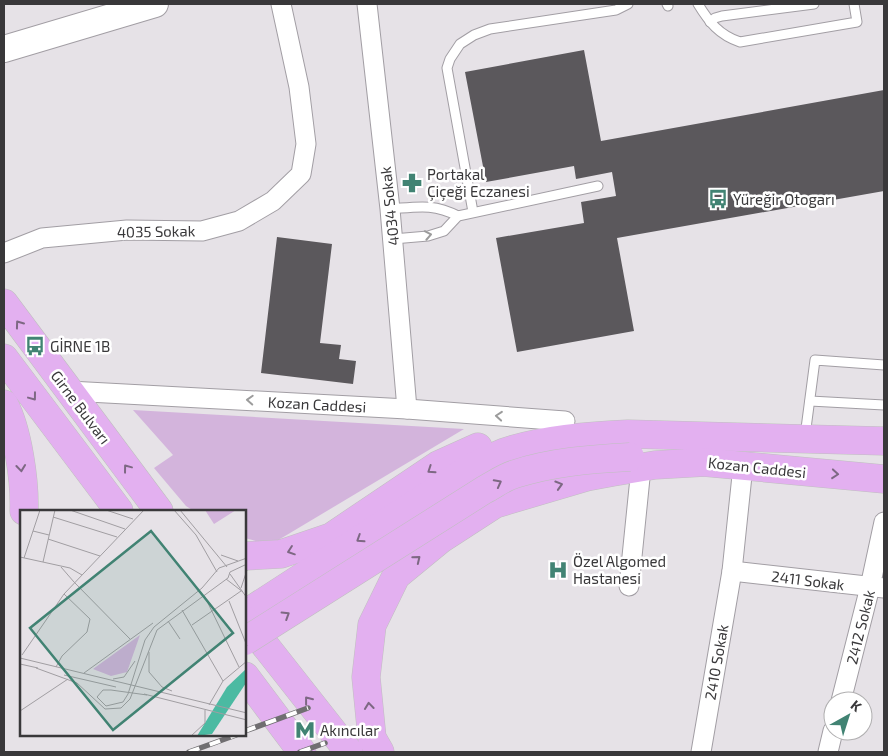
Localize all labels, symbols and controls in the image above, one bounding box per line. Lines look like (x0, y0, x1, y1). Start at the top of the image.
street label: 4034 Sokak (376, 165, 402, 247)
place label: Portakal Çiçeği Eczanesi (427, 165, 530, 201)
pharmacy icon: Portakal Çiçeği Eczanesi (401, 172, 423, 194)
bus stop icon: Yüreğir Otogarı (707, 188, 729, 210)
place label: Yüreğir Otogarı (733, 190, 835, 208)
street label: 4035 Sokak (117, 221, 196, 241)
one-way arrow (424, 230, 433, 240)
one-way arrow (16, 320, 25, 330)
bus stop icon: GİRNE 1B (24, 335, 46, 357)
place label: GİRNE 1B (50, 337, 110, 355)
street label: Girne Bulvarı (48, 367, 114, 447)
one-way arrow (27, 391, 36, 401)
street label: Kozan Caddesi (267, 392, 367, 416)
one-way arrow (245, 395, 253, 406)
one-way arrow (495, 411, 503, 422)
street label: Kozan Caddesi (707, 453, 807, 481)
one-way arrow (15, 464, 26, 472)
one-way arrow (427, 464, 437, 473)
one-way arrow (124, 465, 132, 474)
one-way arrow (832, 469, 840, 480)
one-way arrow (493, 479, 502, 489)
one-way arrow (555, 481, 563, 491)
inset map (20, 510, 246, 736)
one-way arrow (357, 533, 366, 542)
one-way arrow (288, 545, 296, 555)
place label: Özel Algomed Hastanesi (573, 552, 666, 587)
one-way arrow (411, 557, 420, 565)
hospital icon: Özel Algomed Hastanesi (547, 559, 569, 581)
street label: 2411 Sokak (770, 567, 846, 593)
street label: 2412 Sokak (842, 588, 878, 666)
one-way arrow (281, 612, 290, 622)
street label: 2410 Sokak (700, 622, 732, 701)
north arrow (823, 691, 873, 741)
text: K (848, 696, 865, 715)
one-way arrow (306, 697, 314, 706)
one-way arrow (364, 701, 375, 709)
metro station icon: Akıncılar (294, 719, 316, 741)
place label: Akıncılar (320, 721, 379, 739)

